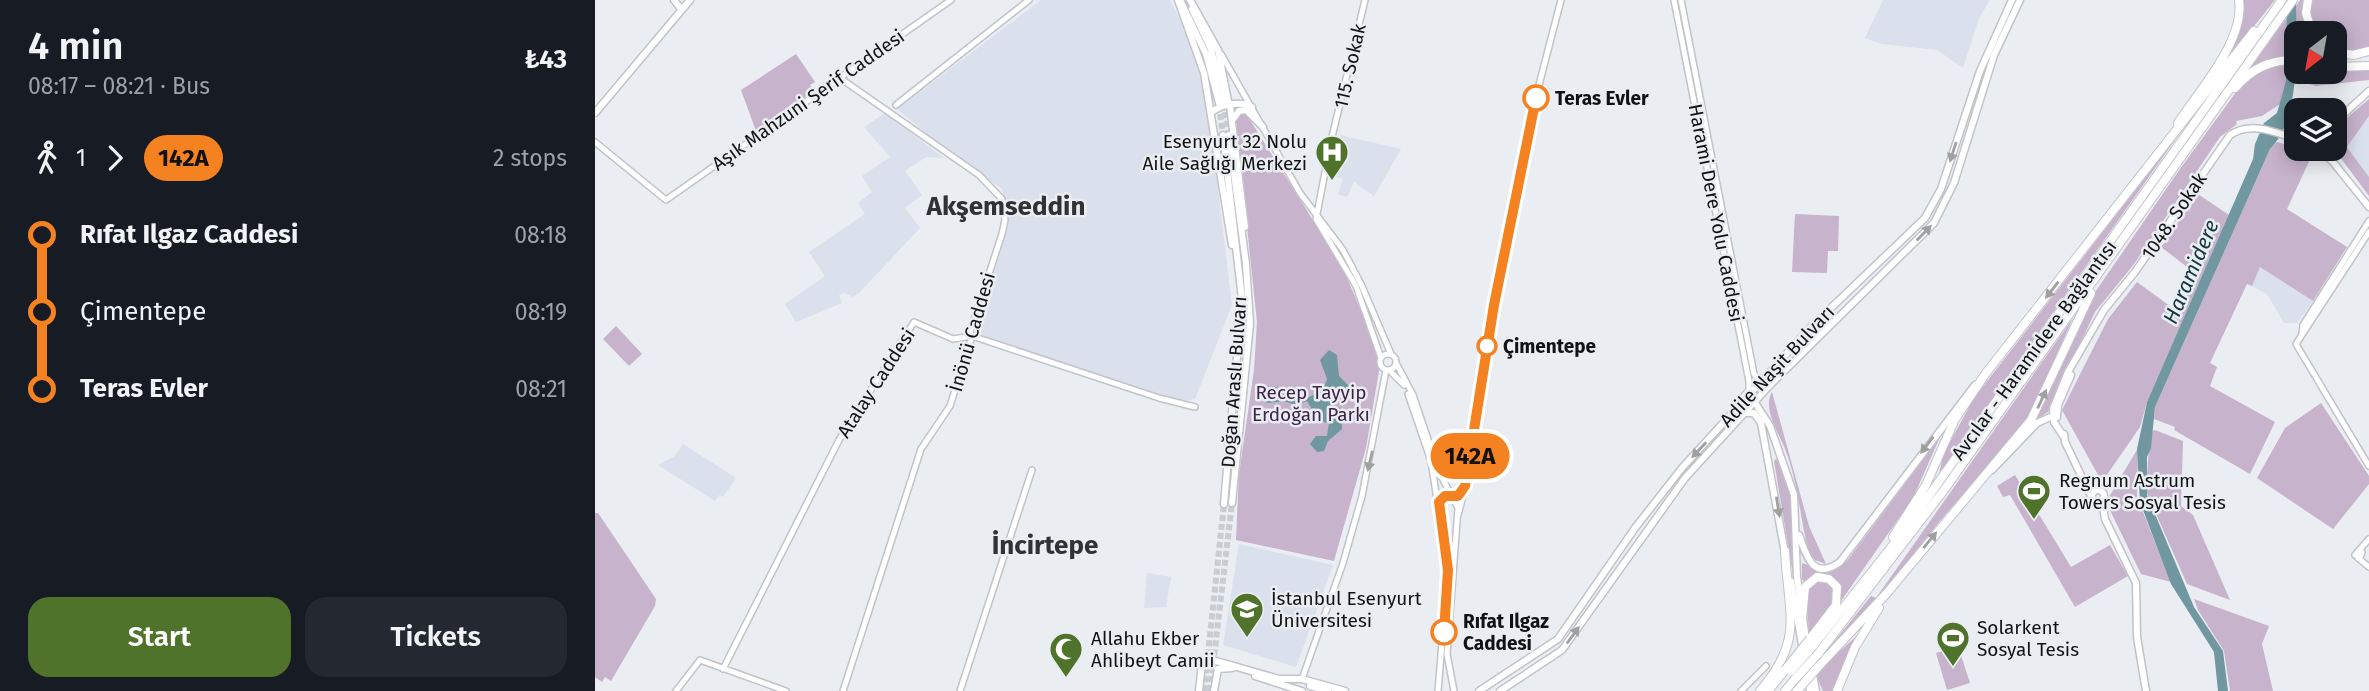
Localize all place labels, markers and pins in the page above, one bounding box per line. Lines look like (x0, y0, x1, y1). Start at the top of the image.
marker: Teras Evler (1523, 85, 1549, 111)
place label: Teras Evler (1555, 87, 1649, 110)
place label: Esenyurt 32 Nolu Aile Sağlığı Merkezi (1142, 130, 1307, 175)
hospital icon: Esenyurt 32 Nolu Aile Sağlığı Merkezi (1313, 133, 1351, 182)
place label: Çimentepe (1503, 335, 1596, 359)
marker: Çimentepe (1477, 336, 1497, 356)
place label: Regnum Astrum Towers Sosyal Tesis (2059, 469, 2226, 514)
sports icon: Regnum Astrum Towers Sosyal Tesis (2015, 472, 2053, 521)
place label: İstanbul Esenyurt Üniversitesi (1271, 587, 1422, 632)
school or university icon: İstanbul Esenyurt Üniversitesi (1228, 590, 1266, 639)
place label: Rıfat Ilgaz Caddesi (1463, 610, 1549, 655)
place label: Solarkent Sosyal Tesis (1977, 616, 2079, 661)
marker: Rıfat Ilgaz Caddesi (1431, 619, 1457, 645)
sports icon: Solarkent Sosyal Tesis (1934, 619, 1972, 668)
place label: Allahu Ekber Ahlibeyt Camii (1091, 627, 1215, 672)
mosque icon: Allahu Ekber Ahlibeyt Camii (1047, 630, 1085, 679)

